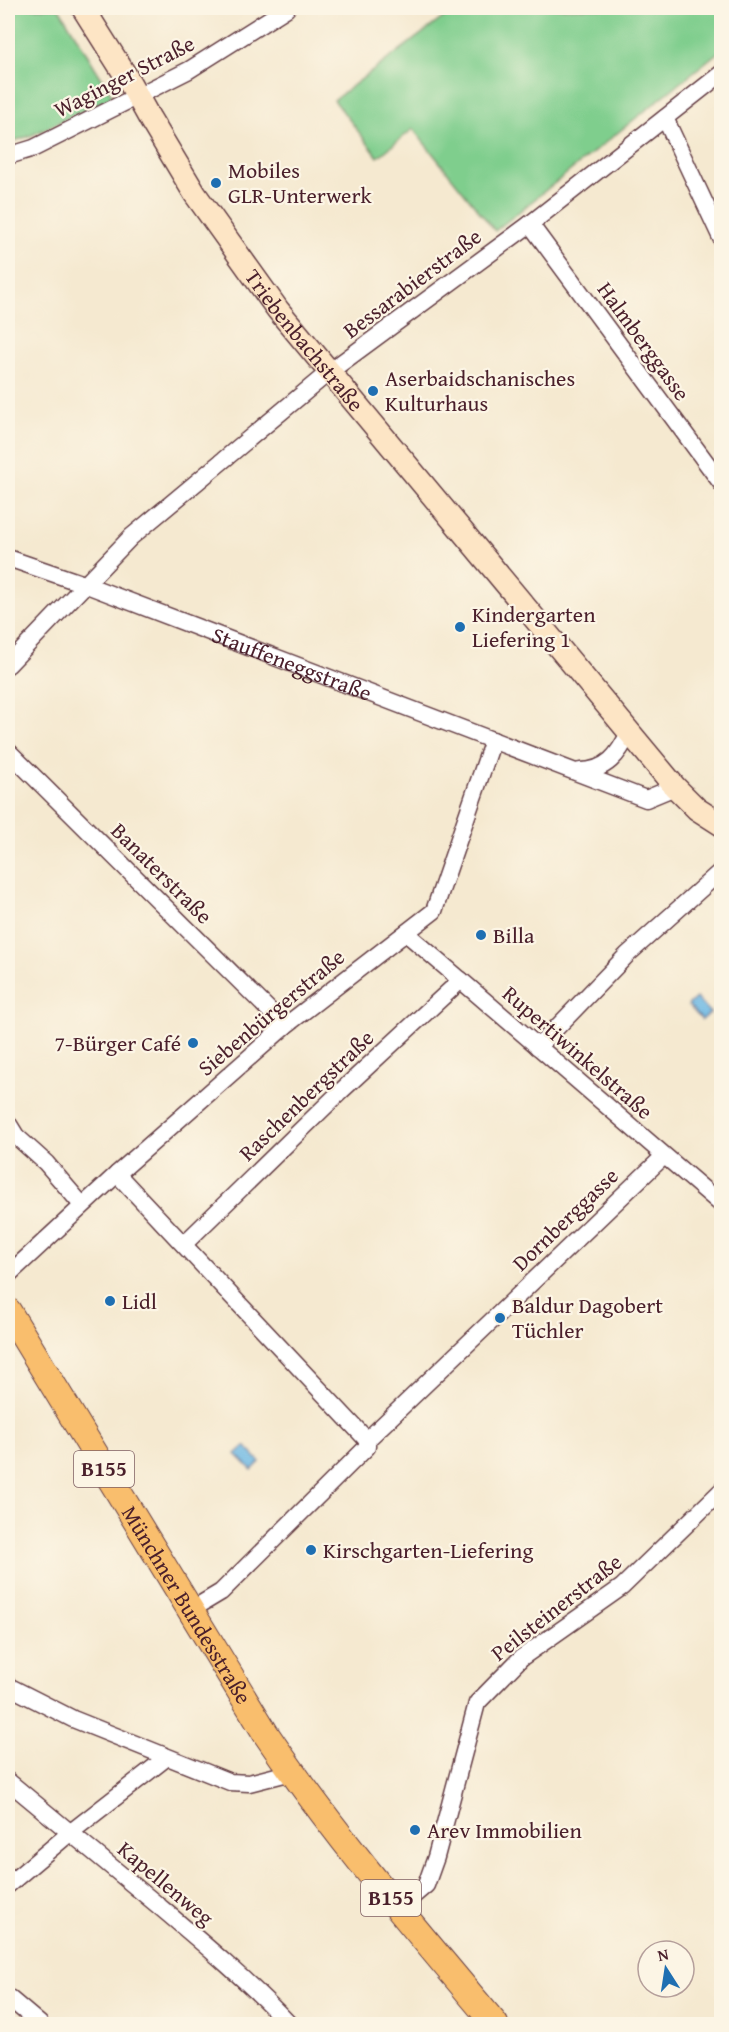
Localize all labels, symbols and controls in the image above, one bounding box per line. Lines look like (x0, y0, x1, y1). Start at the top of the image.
street label: Waginger Straße (48, 27, 200, 125)
place label: Mobiles GLR-Unterwerk (228, 154, 372, 211)
marker: Mobiles GLR-Unterwerk (209, 176, 223, 190)
street label: Bessarabierstraße (336, 220, 488, 346)
street label: Triebenbachstraße (238, 262, 372, 418)
street label: Halmberggasse (590, 275, 698, 407)
place label: Aserbaidschanisches Kulturhaus (385, 362, 575, 419)
marker: Aserbaidschanisches Kulturhaus (366, 384, 380, 398)
place label: Kindergarten Liefering 1 (472, 598, 596, 655)
street label: Stauffeneggstraße (207, 618, 377, 709)
marker: Kindergarten Liefering 1 (453, 620, 467, 634)
street label: Banaterstraße (104, 815, 220, 931)
place label: Billa (493, 919, 535, 951)
marker: Billa (474, 928, 488, 942)
street label: Siebenbürgerstraße (191, 941, 351, 1083)
street label: Rupertiwinkelstraße (496, 978, 660, 1126)
street label: Raschenbergstraße (231, 1022, 381, 1168)
place label: 7-Bürger Café (55, 1027, 181, 1059)
marker: 7-Bürger Café (186, 1036, 200, 1050)
street label: Dornberggasse (505, 1160, 625, 1278)
place label: Lidl (122, 1285, 157, 1317)
place label: Baldur Dagobert Tüchler (512, 1289, 663, 1346)
marker: Lidl (103, 1294, 117, 1308)
marker: Baldur Dagobert Tüchler (493, 1311, 507, 1325)
road number: B155 (74, 1451, 134, 1487)
street label: Münchner Bundesstraße (114, 1499, 260, 1710)
place label: Kirschgarten-Liefering (323, 1534, 533, 1566)
marker: Kirschgarten-Liefering (304, 1543, 318, 1557)
street label: Peilsteinerstraße (484, 1546, 628, 1668)
place label: Arev Immobilien (427, 1814, 582, 1846)
marker: Arev Immobilien (408, 1823, 422, 1837)
street label: Kapellenweg (111, 1833, 221, 1933)
road number: B155 (361, 1880, 421, 1916)
north arrow (636, 1939, 696, 1999)
text: N (655, 1941, 671, 1967)

